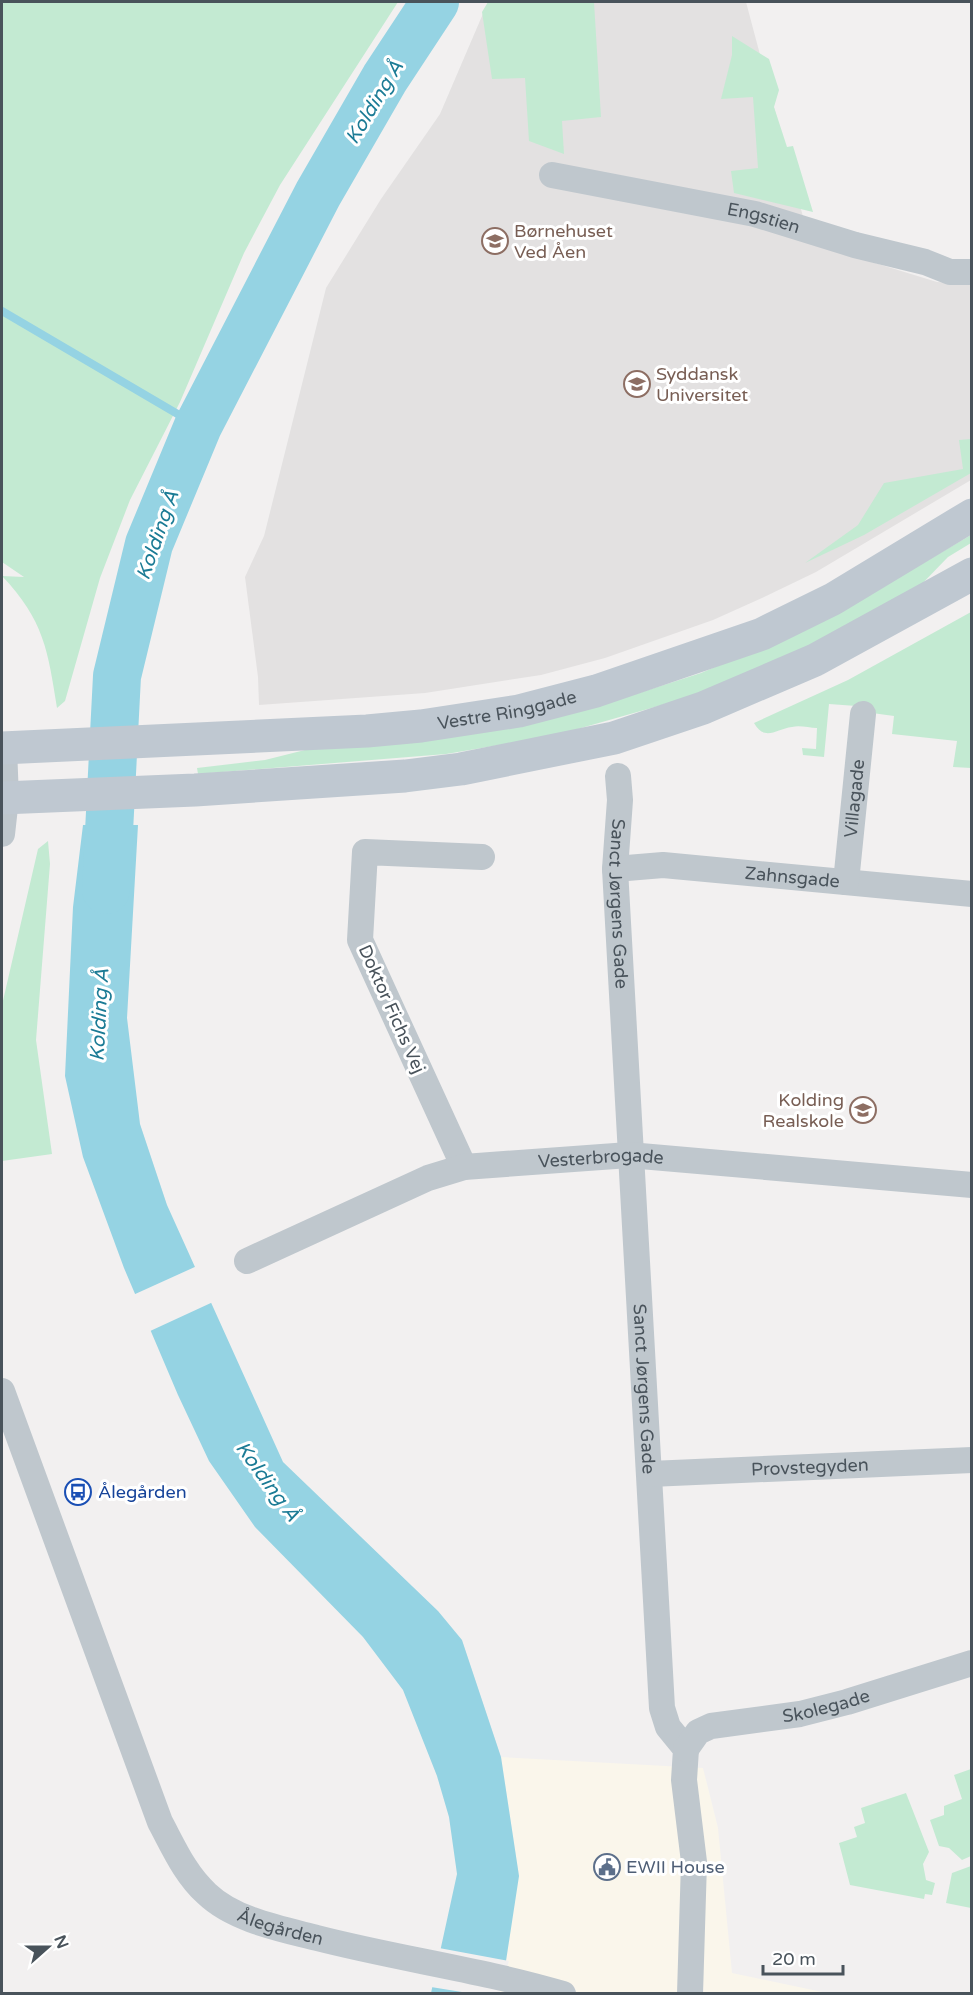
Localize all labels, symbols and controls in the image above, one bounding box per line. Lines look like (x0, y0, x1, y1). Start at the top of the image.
water label: Kolding Å (340, 56, 409, 149)
street label: Engstien (725, 198, 803, 238)
place label: Børnehuset Ved Åen (514, 220, 613, 263)
school or university icon: Børnehuset Ved Åen (480, 226, 510, 256)
place label: Syddansk Universitet (656, 363, 748, 406)
school or university icon: Syddansk Universitet (622, 369, 652, 399)
water label: Kolding Å (131, 487, 184, 583)
street label: Vestre Ringgade (436, 686, 579, 734)
street label: Villagade (840, 758, 869, 839)
street label: Sanct Jørgens Gade (604, 818, 633, 989)
street label: Zahnsgade (744, 862, 841, 893)
street label: Doktor Fichs Vej (354, 941, 430, 1077)
water label: Kolding Å (85, 968, 114, 1062)
place label: Kolding Realskole (762, 1089, 844, 1132)
school or university icon: Kolding Realskole (848, 1095, 878, 1125)
street label: Vesterbrogade (537, 1144, 665, 1173)
street label: Sanct Jørgens Gade (628, 1303, 660, 1475)
water label: Kolding Å (230, 1436, 305, 1526)
street label: Provstegyden (750, 1453, 869, 1481)
bus stop icon: Ålegården (63, 1477, 93, 1507)
place label: Ålegården (98, 1481, 187, 1503)
street label: Skolegade (781, 1685, 872, 1727)
public building icon: EWII House (592, 1852, 622, 1882)
place label: EWII House (626, 1856, 725, 1878)
street label: Ålegården (234, 1904, 326, 1950)
north arrow (18, 1917, 78, 1977)
text: N (49, 1932, 73, 1952)
scale bar (763, 1938, 842, 1976)
text: 20 m (772, 1948, 816, 1970)

